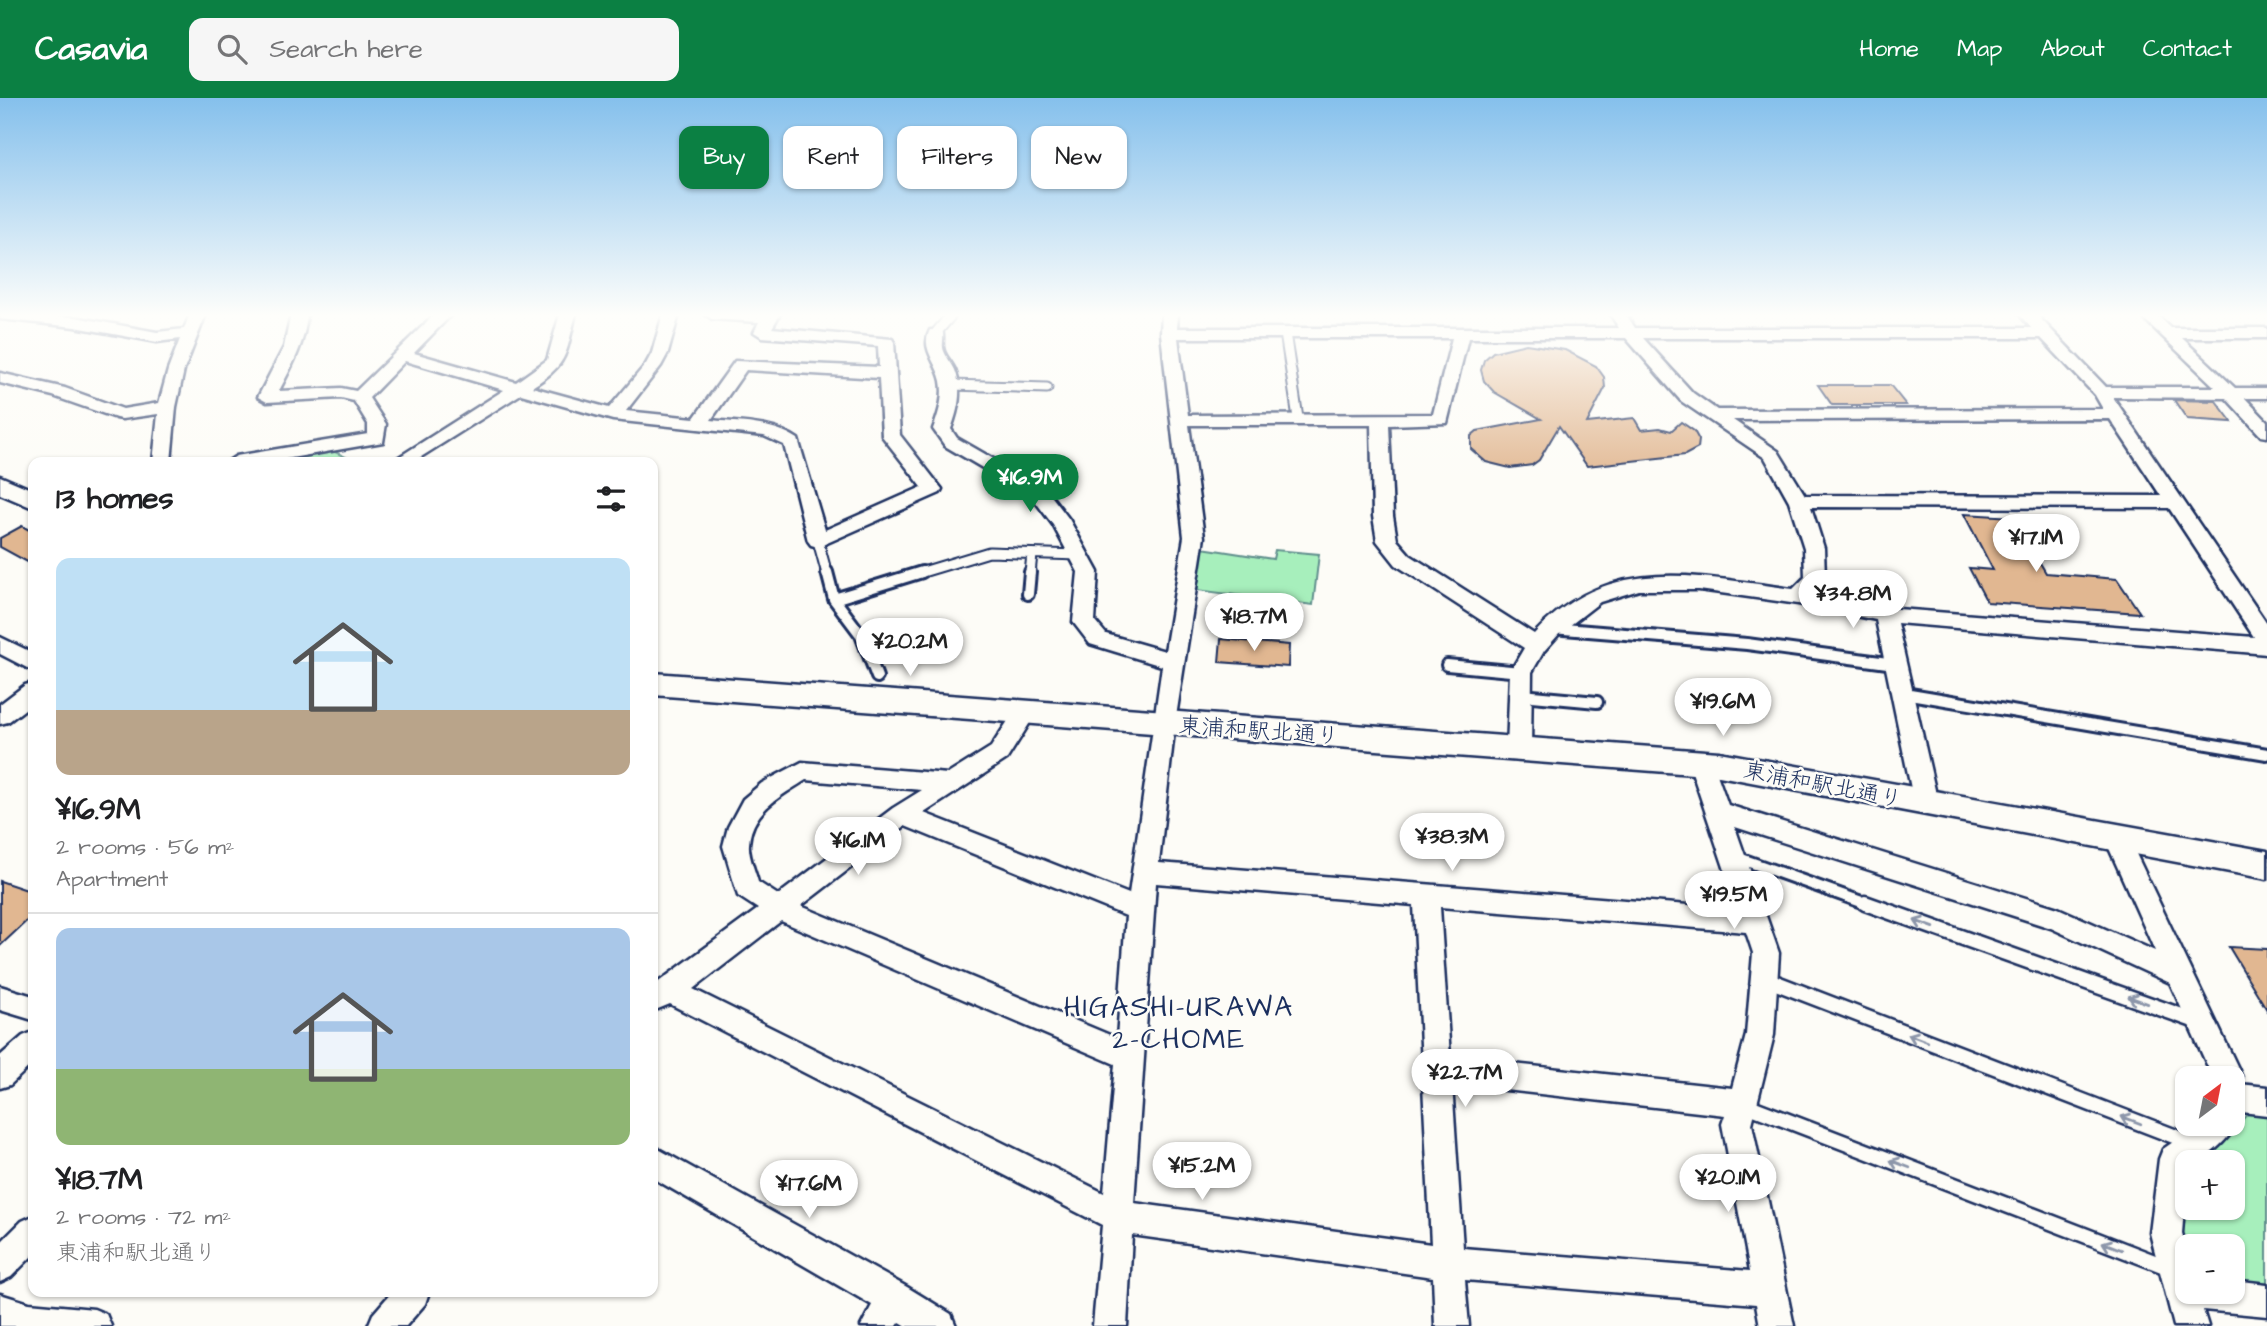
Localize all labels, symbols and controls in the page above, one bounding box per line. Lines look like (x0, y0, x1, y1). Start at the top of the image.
search box (189, 18, 679, 81)
text: Casavia (35, 26, 147, 72)
icon: search (213, 30, 251, 68)
text: Search here (269, 31, 423, 67)
text: Home (1859, 32, 1919, 66)
text: Map (1957, 32, 2002, 66)
text: About (2040, 32, 2105, 66)
text: Contact (2143, 32, 2232, 66)
chip: Buy (679, 126, 769, 189)
chip: Rent (783, 126, 883, 189)
chip: Filters (897, 126, 1017, 189)
chip: New (1031, 126, 1127, 189)
pin: ¥16.9M (973, 454, 1087, 514)
text: ¥16.9M (997, 461, 1063, 493)
text: 13 homes (56, 478, 173, 520)
icon: filters (592, 480, 630, 518)
pin: ¥17.1M (1979, 514, 2093, 574)
text: ¥17.1M (2009, 521, 2063, 553)
pin: ¥34.8M (1796, 570, 1910, 630)
text: ¥34.8M (1815, 577, 1891, 609)
pin: ¥18.7M (1197, 594, 1311, 653)
text: ¥18.7M (1221, 600, 1287, 632)
icon: home (280, 604, 406, 730)
pin: ¥20.2M (853, 618, 967, 678)
text: ¥20.2M (872, 625, 948, 657)
pin: ¥19.6M (1666, 678, 1780, 738)
text: ¥19.6M (1690, 685, 1756, 717)
street label: 東浦和駅北通り (1178, 709, 1340, 753)
street label: 東浦和駅北通り (1741, 754, 1905, 816)
text: ¥16.9M (56, 789, 141, 831)
pin: ¥38.3M (1395, 814, 1509, 873)
pin: ¥16.1M (801, 818, 915, 877)
text: ¥38.3M (1416, 820, 1488, 852)
text: ¥16.1M (831, 824, 885, 856)
text: 2 rooms · 56 m² (56, 831, 234, 863)
text: Apartment (56, 863, 168, 895)
pin: ¥19.5M (1677, 872, 1791, 931)
text: ¥19.5M (1701, 878, 1767, 910)
one-way arrow (1913, 917, 1935, 929)
icon: home (280, 974, 406, 1100)
district label: HIGASHI-URAWA 2-CHOME (1064, 988, 1294, 1059)
one-way arrow (2127, 993, 2149, 1005)
one-way arrow (1908, 1031, 1930, 1043)
pin: ¥22.7M (1408, 1049, 1522, 1109)
text: ¥22.7M (1427, 1056, 1503, 1088)
north arrow (2175, 1066, 2245, 1136)
map controls (2175, 1066, 2245, 1304)
one-way arrow (2120, 1112, 2142, 1125)
pin: ¥15.2M (1145, 1142, 1259, 1202)
text: ¥15.2M (1169, 1149, 1235, 1181)
button: + (2175, 1150, 2245, 1220)
pin: ¥20.1M (1671, 1154, 1785, 1214)
one-way arrow (1890, 1157, 1912, 1170)
text: ¥18.7M (56, 1159, 143, 1201)
pin: ¥17.6M (752, 1160, 866, 1220)
text: ¥20.1M (1695, 1161, 1761, 1193)
text: ¥17.6M (776, 1167, 842, 1199)
text: 2 rooms · 72 m² (56, 1201, 231, 1233)
button: − (2175, 1234, 2245, 1304)
text: 東浦和駅北通り (56, 1237, 217, 1269)
one-way arrow (2102, 1239, 2124, 1251)

